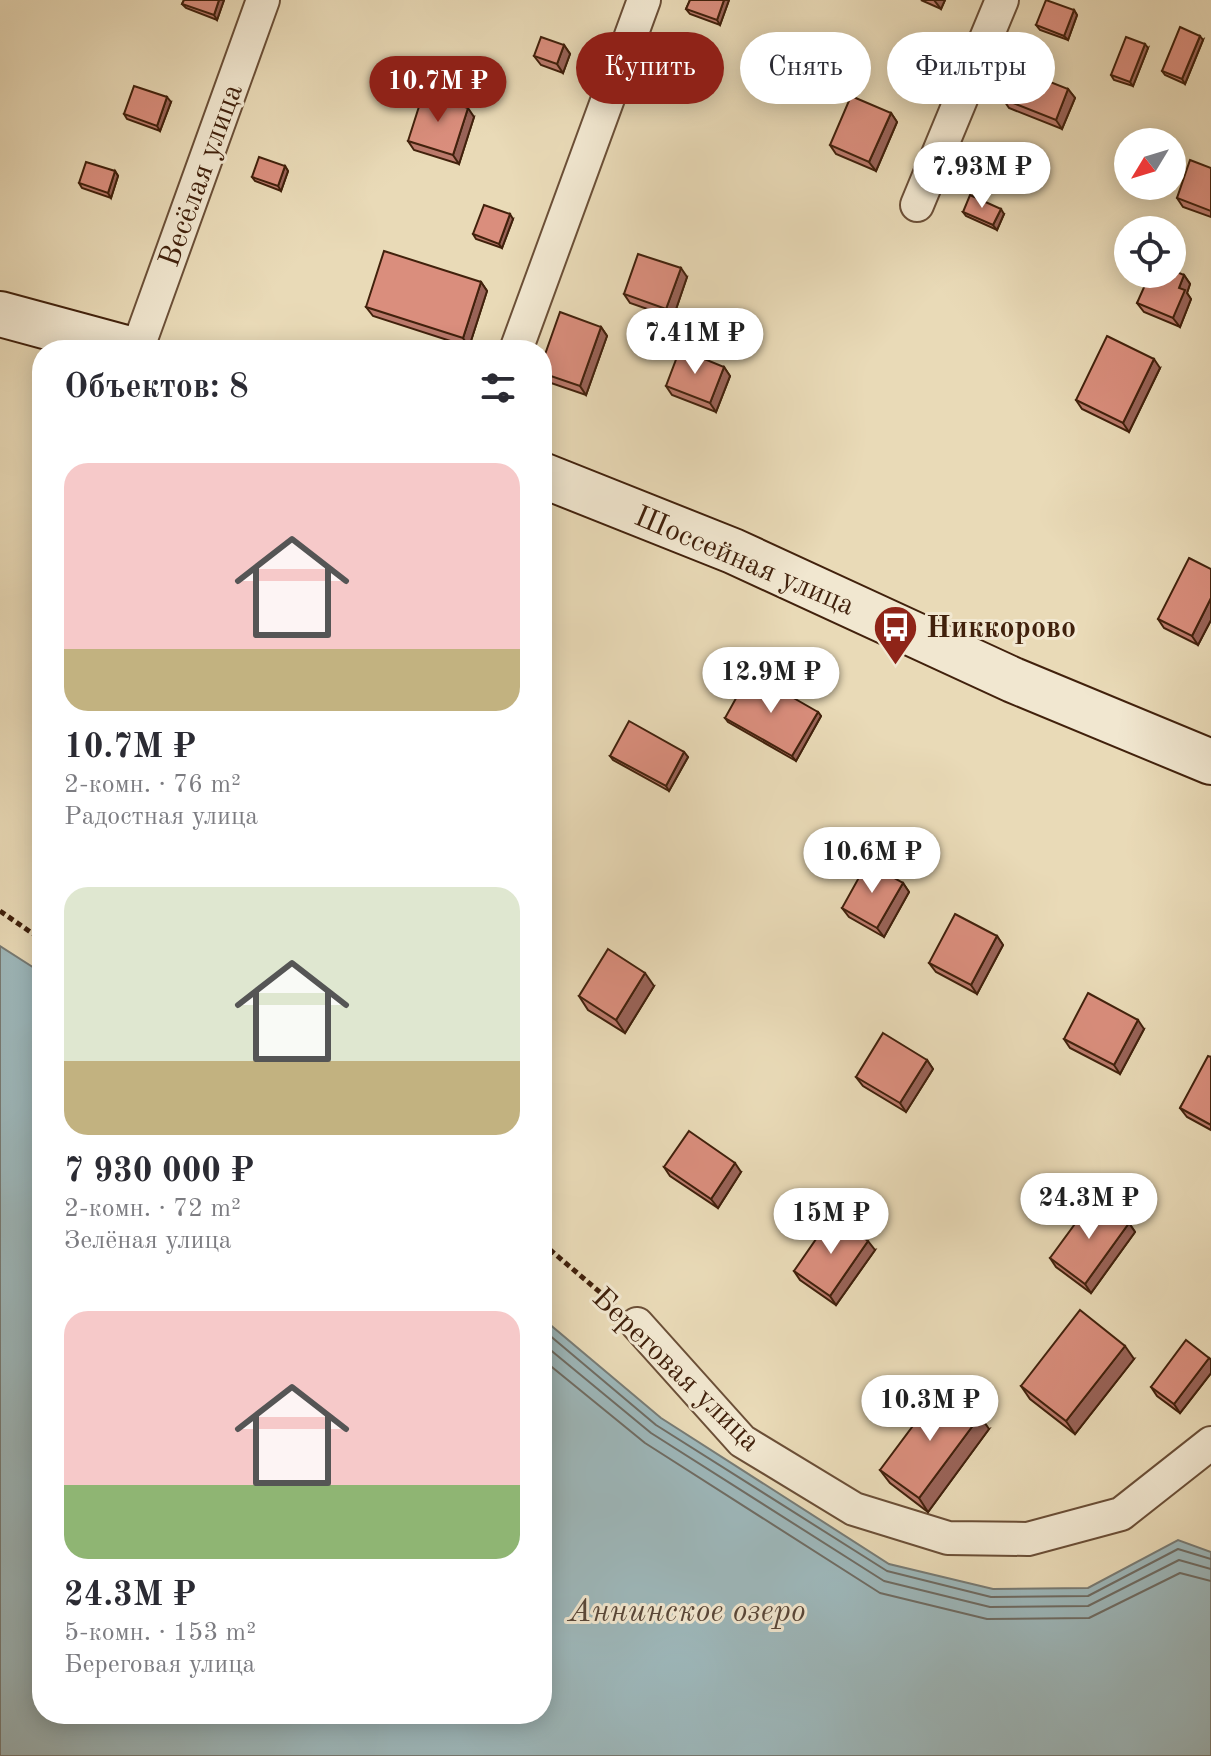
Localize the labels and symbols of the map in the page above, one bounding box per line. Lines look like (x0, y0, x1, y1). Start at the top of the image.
pin: 10.7M ₽ (364, 56, 512, 124)
street label: Весёлая улица (155, 80, 249, 271)
north arrow (1114, 128, 1186, 200)
pin: 7.93M ₽ (908, 142, 1056, 210)
pin: 7.41M ₽ (621, 308, 769, 376)
street label: Шоссейная улица (630, 502, 859, 622)
bus stop icon: Никкорово (871, 603, 919, 666)
place label: Никкорово (926, 614, 1076, 644)
pin: 12.9M ₽ (697, 647, 845, 715)
pin: 10.6M ₽ (798, 827, 946, 895)
pin: 24.3M ₽ (1015, 1173, 1163, 1241)
pin: 15M ₽ (775, 1188, 887, 1256)
street label: Береговая улица (586, 1283, 766, 1458)
pin: 10.3M ₽ (856, 1375, 1004, 1443)
water label: Аннинское озеро (566, 1597, 806, 1629)

